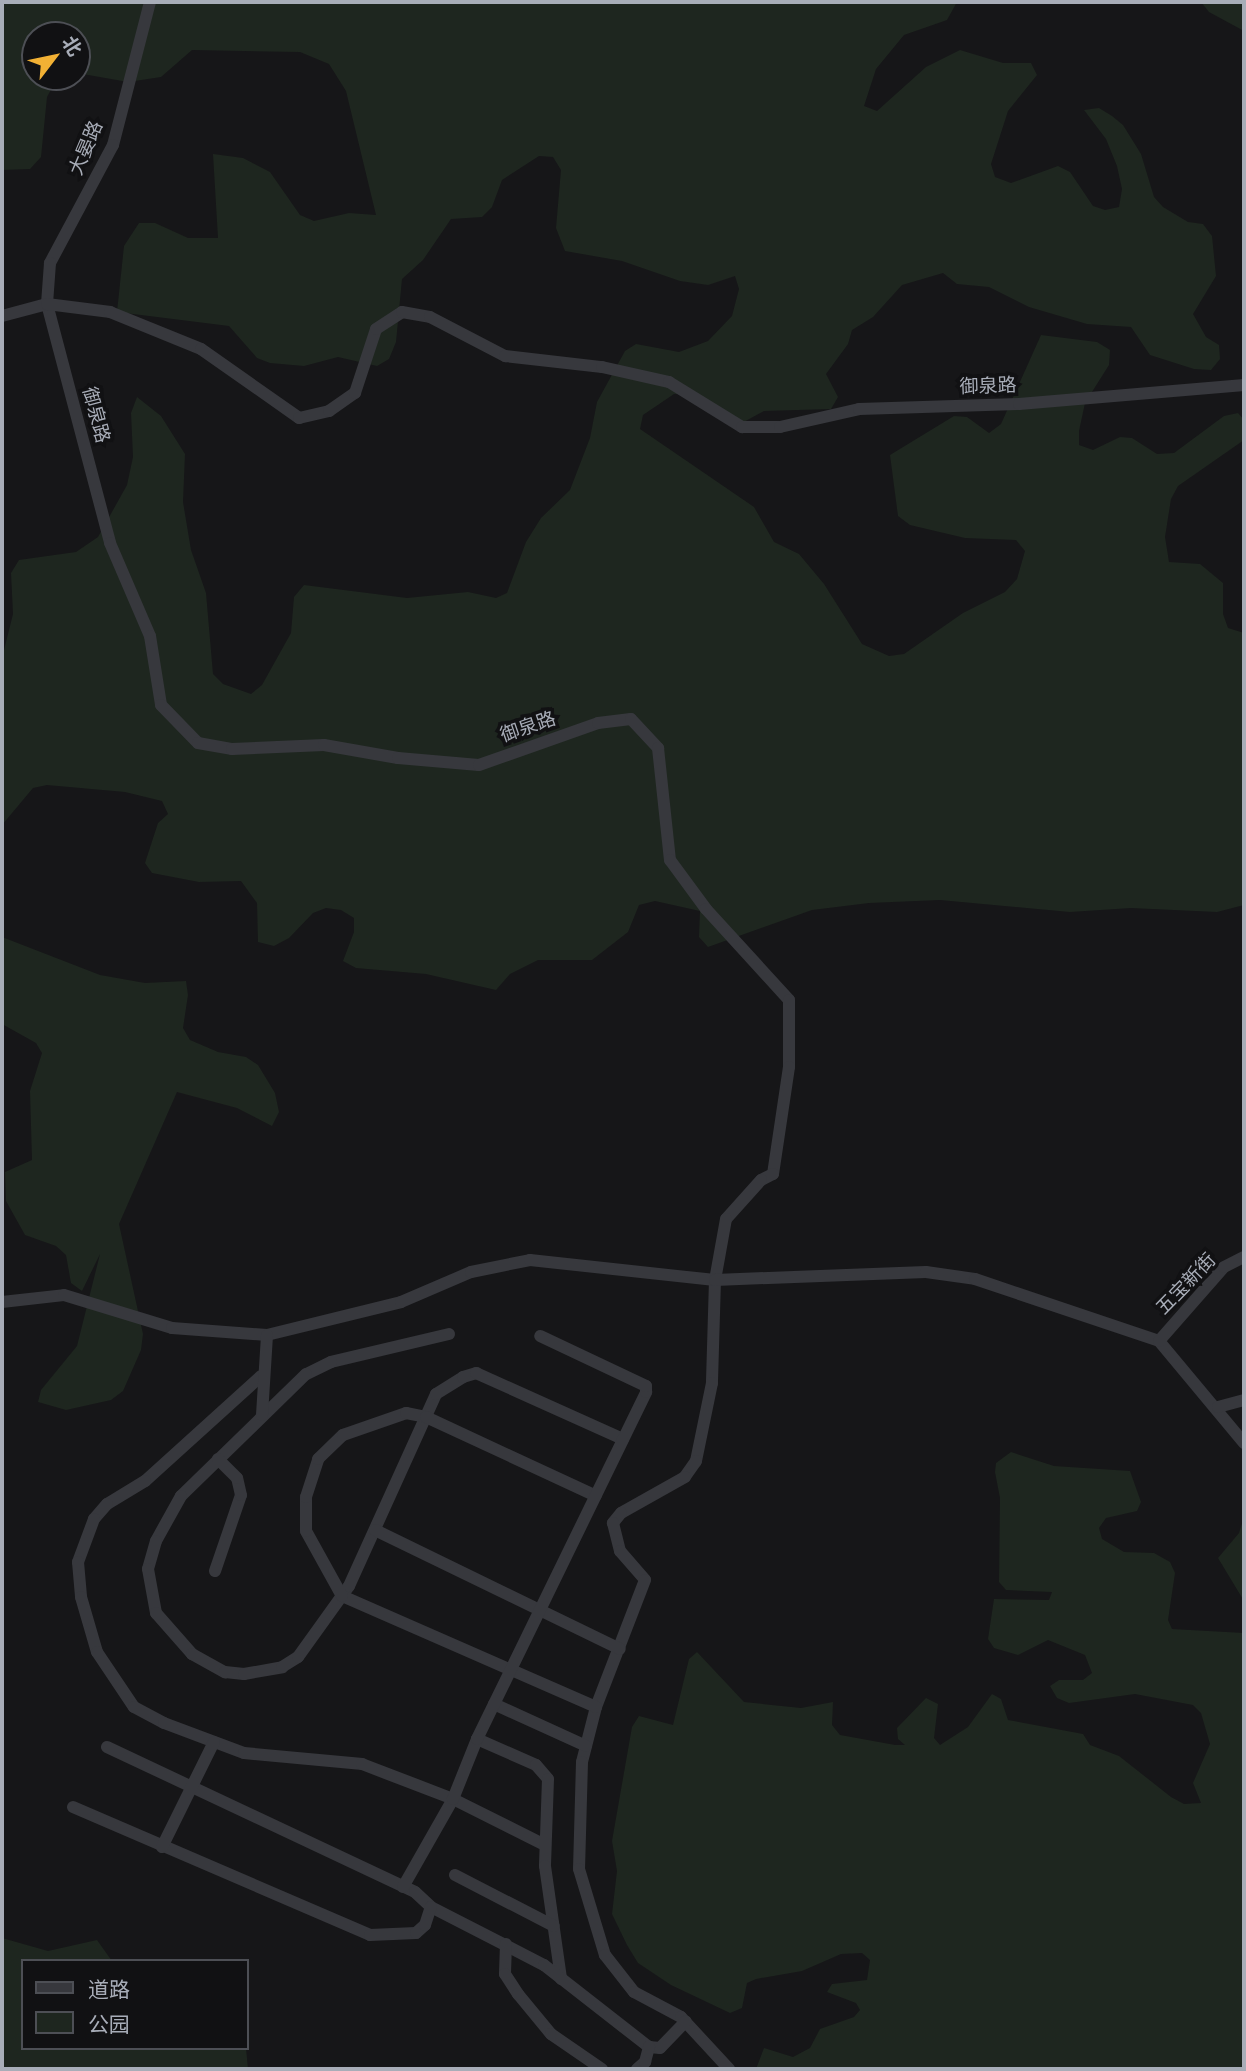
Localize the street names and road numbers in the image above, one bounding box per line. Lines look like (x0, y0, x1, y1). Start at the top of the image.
street label: 大晏路 (64, 117, 108, 179)
street label: 御泉路 (959, 374, 1017, 398)
street label: 御泉路 (78, 385, 114, 445)
street label: 御泉路 (497, 707, 559, 747)
street label: 五宝新街 (1151, 1249, 1221, 1319)

